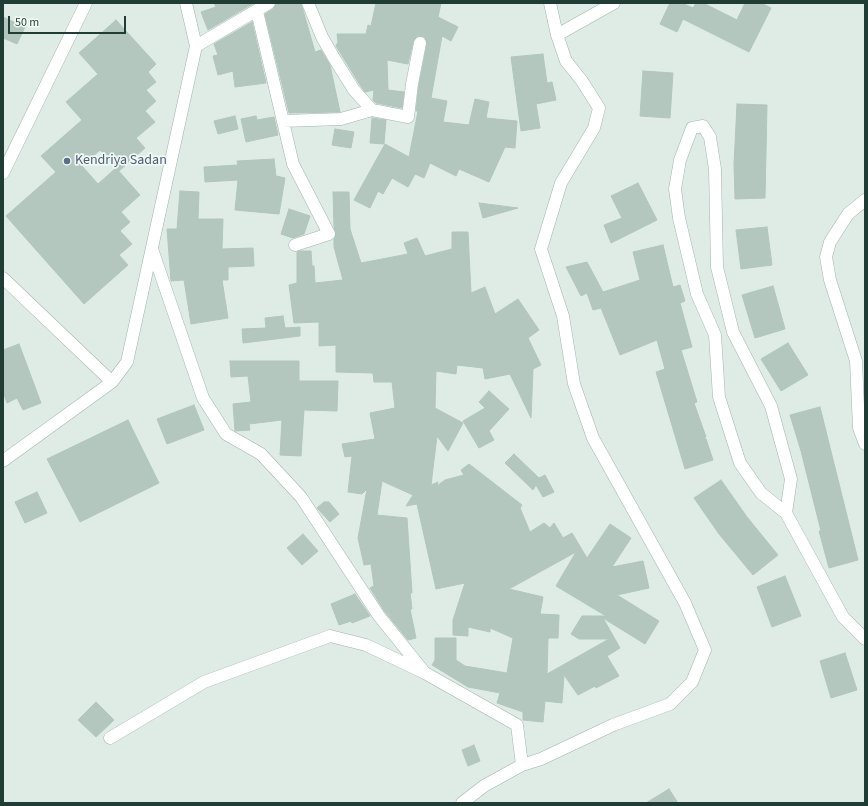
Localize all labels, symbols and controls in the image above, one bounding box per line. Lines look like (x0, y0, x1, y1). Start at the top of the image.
scale bar (10, 8, 128, 34)
text: 50 m (15, 14, 39, 31)
place label: Kendriya Sadan (75, 153, 167, 169)
marker: Kendriya Sadan (62, 156, 72, 166)

